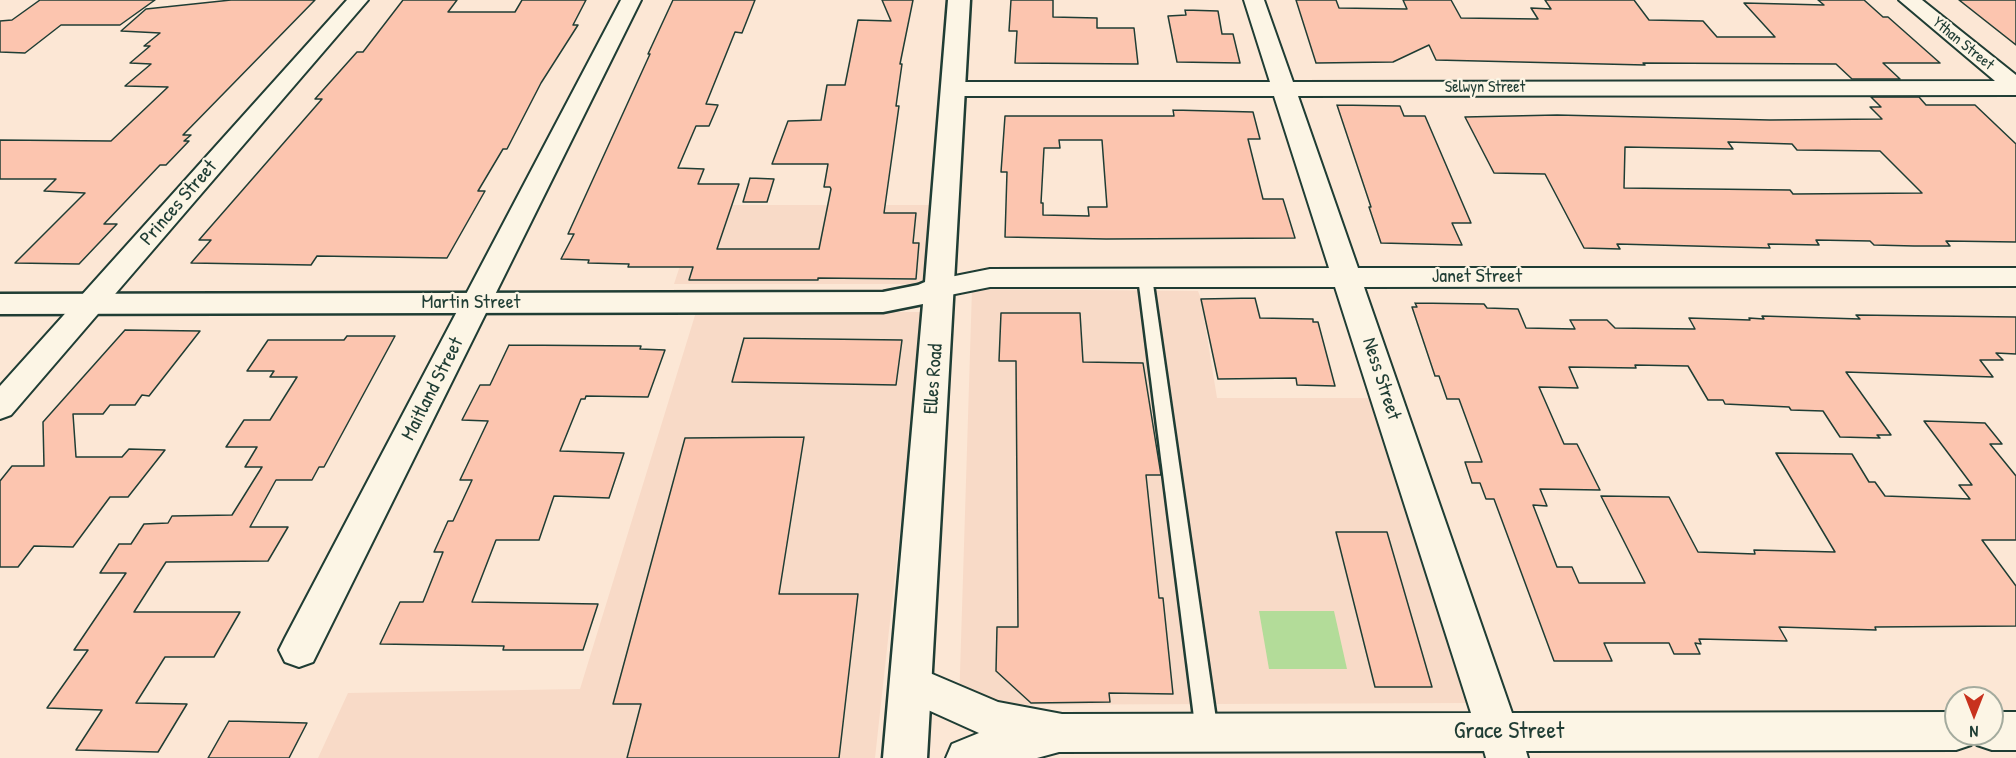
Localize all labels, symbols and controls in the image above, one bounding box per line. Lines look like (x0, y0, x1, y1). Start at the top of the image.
street label: Ythan Street (1928, 13, 1998, 75)
street label: Selwyn Street (1445, 78, 1525, 98)
street label: Princes Street (135, 155, 223, 251)
street label: Janet Street (1432, 265, 1522, 289)
street label: Martin Street (422, 291, 520, 315)
street label: Maitland Street (397, 334, 469, 444)
street label: Ness Street (1356, 335, 1406, 423)
street label: Elles Road (920, 343, 948, 415)
north arrow (1944, 686, 2004, 746)
street label: Grace Street (1454, 718, 1564, 746)
text: N (1970, 721, 1978, 743)

